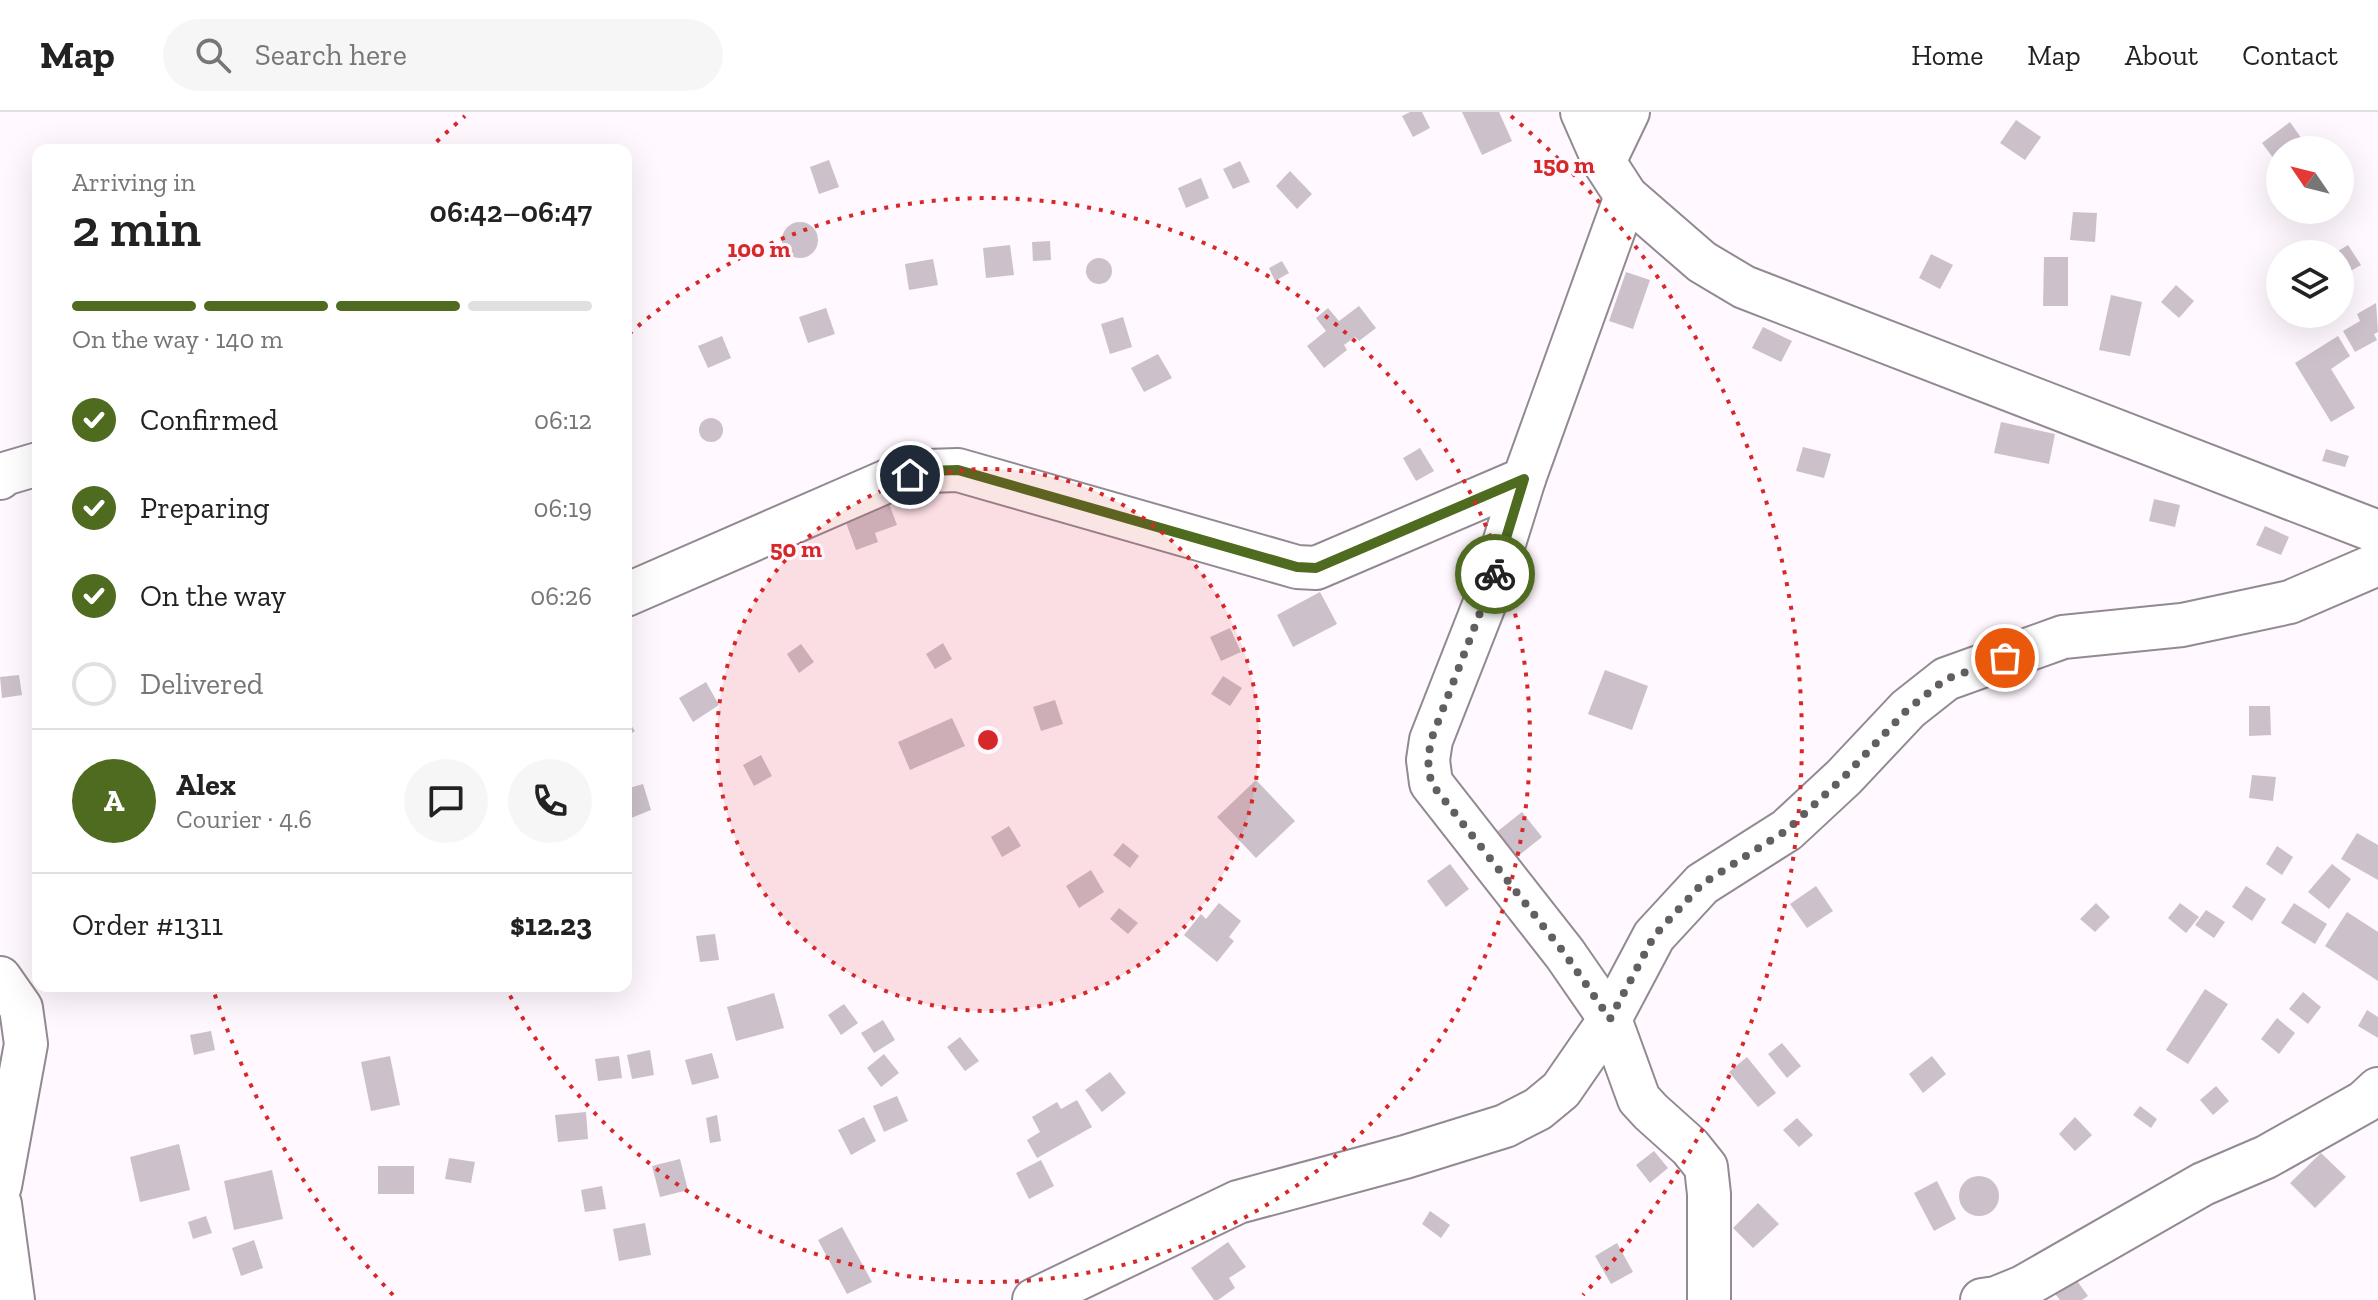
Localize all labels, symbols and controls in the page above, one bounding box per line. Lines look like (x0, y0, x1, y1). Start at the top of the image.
search box (163, 19, 723, 91)
text: Map (40, 32, 115, 78)
icon: search (191, 33, 235, 77)
text: Search here (255, 37, 407, 73)
text: Home (1911, 39, 1983, 72)
text: Map (2027, 39, 2081, 72)
text: About (2125, 39, 2198, 72)
text: Contact (2242, 39, 2338, 72)
north arrow (2266, 136, 2354, 224)
map controls (2266, 136, 2354, 328)
text: 150 m (1533, 150, 1595, 179)
text: Arriving in (72, 166, 195, 198)
text: 06:42–06:47 (430, 194, 592, 230)
text: 2 min (72, 197, 201, 259)
text: 100 m (728, 234, 790, 263)
button: layers (2266, 240, 2354, 328)
text: On the way · 140 m (72, 323, 283, 355)
icon: check (72, 398, 116, 442)
text: Confirmed (140, 402, 278, 438)
text: 06:12 (534, 404, 592, 436)
pin (876, 441, 944, 509)
icon: home (888, 453, 932, 497)
icon: check (72, 486, 116, 530)
text: Preparing (140, 490, 270, 526)
text: 06:19 (534, 492, 592, 524)
text: 50 m (770, 534, 822, 563)
courier (1455, 534, 1535, 614)
icon: bike (1473, 552, 1517, 596)
icon: check (72, 574, 116, 618)
text: On the way (140, 578, 286, 614)
text: 06:26 (530, 580, 592, 612)
pin (1971, 624, 2039, 692)
icon: bag (1983, 636, 2027, 680)
text: Delivered (140, 666, 263, 702)
centre of rings (974, 726, 1002, 754)
button: chat (404, 759, 488, 843)
button: phone (508, 759, 592, 843)
text: Alex (176, 767, 236, 803)
text: A (104, 783, 124, 819)
text: Courier · 4.6 (176, 803, 312, 835)
text: Order #1311 (72, 907, 223, 943)
text: $12.23 (510, 907, 592, 943)

